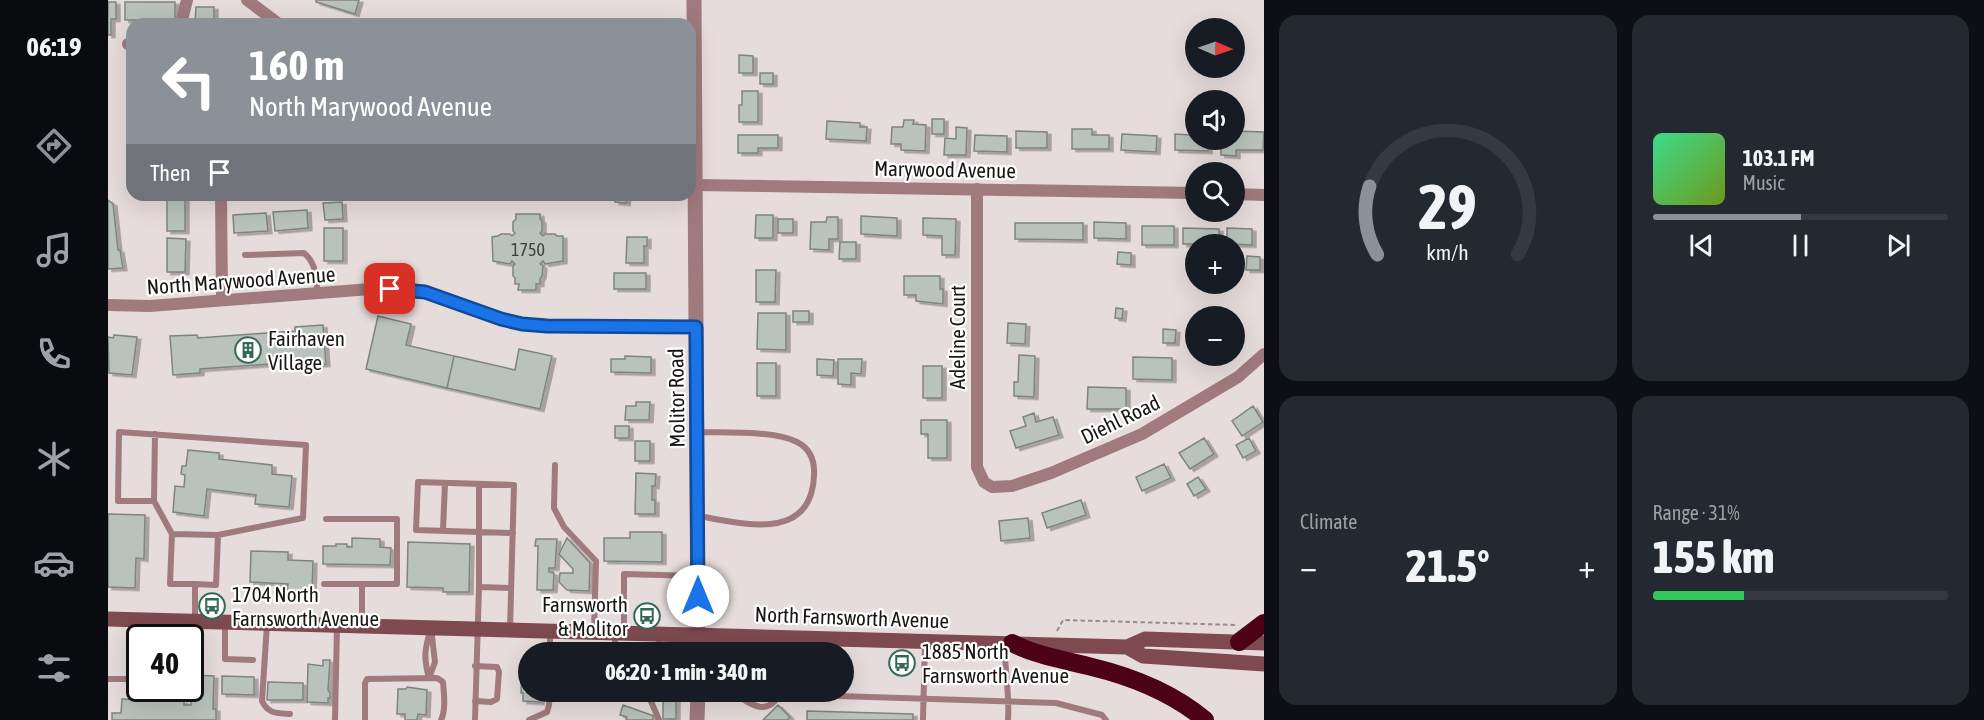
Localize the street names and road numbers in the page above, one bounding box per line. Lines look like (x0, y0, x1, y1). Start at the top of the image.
street label: Marywood Avenue (874, 156, 1016, 182)
street label: North Marywood Avenue (146, 261, 336, 299)
street label: Adeline Court (945, 285, 969, 389)
street label: Molitor Road (663, 348, 689, 448)
street label: Diehl Road (1077, 390, 1163, 448)
street label: North Farnsworth Avenue (754, 602, 950, 632)

